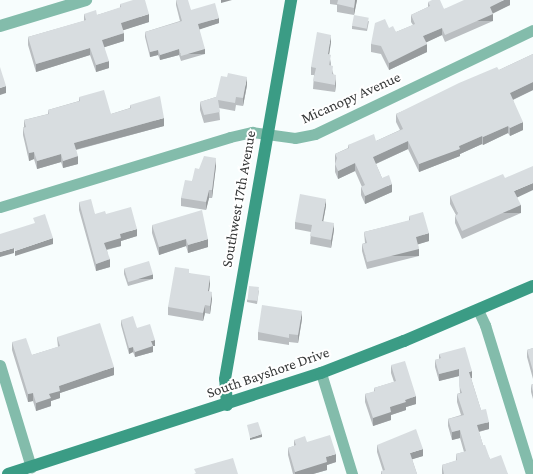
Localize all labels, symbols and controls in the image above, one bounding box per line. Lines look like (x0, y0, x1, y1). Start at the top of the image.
street label: Micanopy Avenue (299, 68, 403, 128)
street label: Southwest 17th Avenue (218, 129, 260, 269)
street label: South Bayshore Drive (204, 344, 332, 402)

